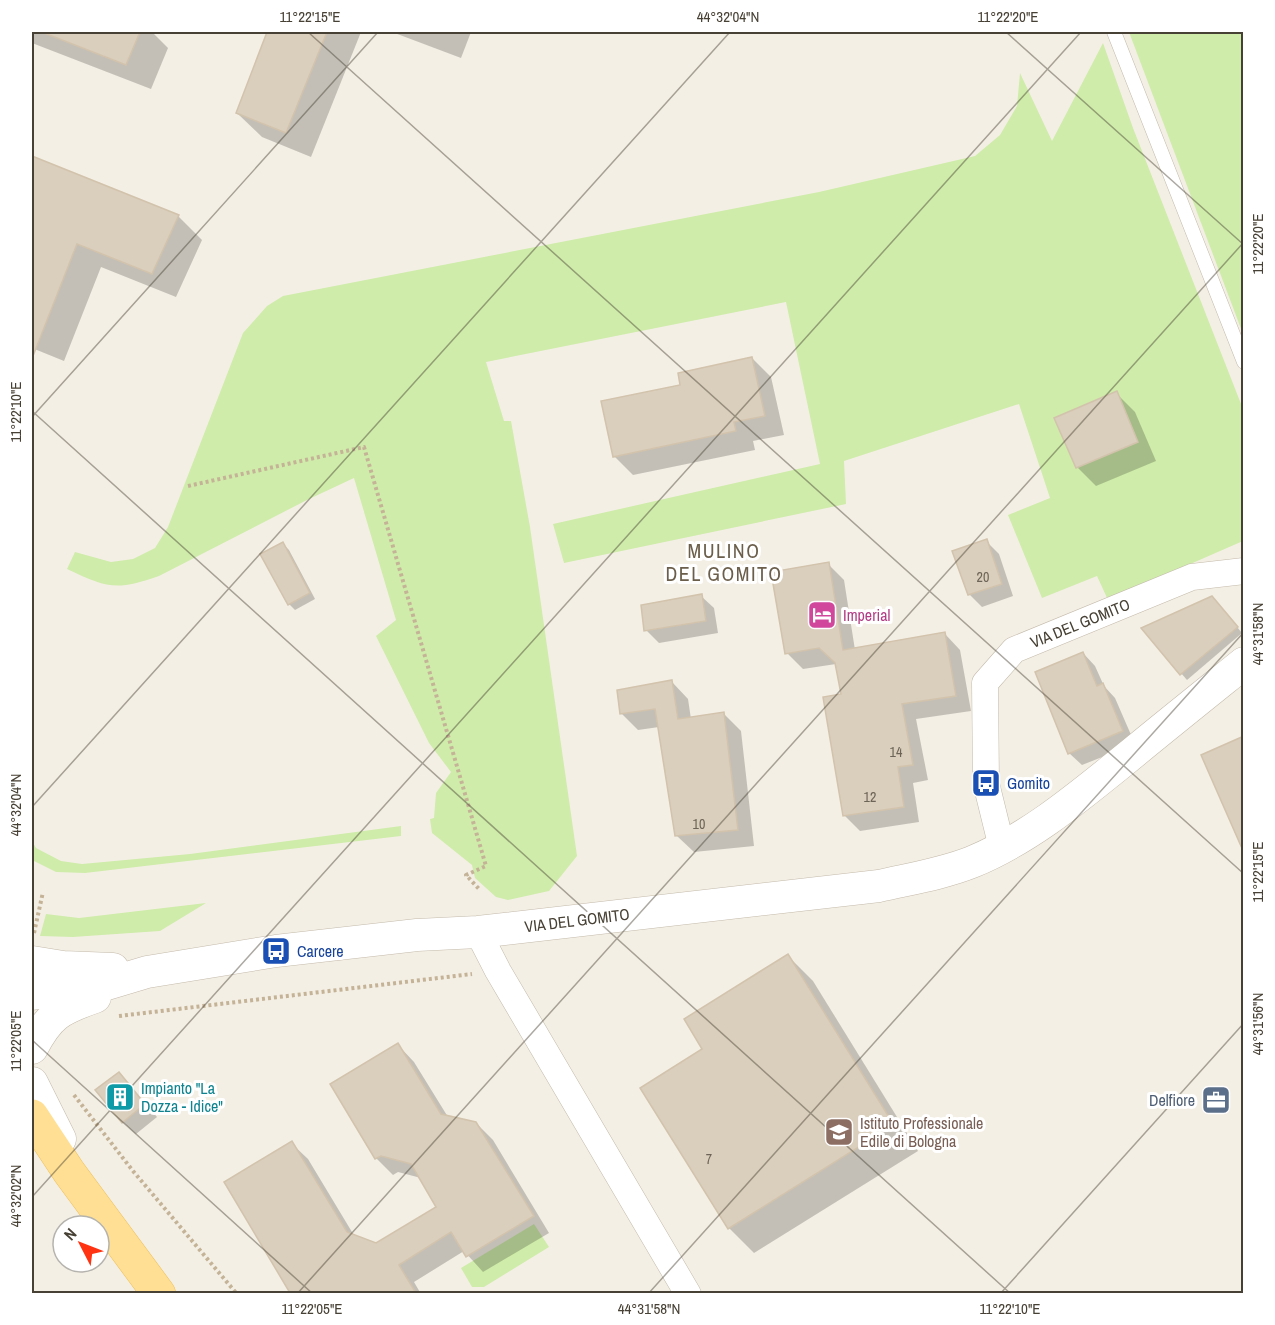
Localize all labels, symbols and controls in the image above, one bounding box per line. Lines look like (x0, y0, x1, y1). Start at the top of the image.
text: 11°22'15"E (279, 6, 341, 27)
text: 44°32'04"N (697, 6, 759, 27)
text: 11°22'20"E (977, 6, 1039, 27)
text: 11°22'20"E (1247, 213, 1268, 275)
text: 11°22'10"E (5, 381, 26, 443)
district label: MULINO DEL GOMITO (665, 537, 783, 587)
house number: 20 (977, 568, 989, 586)
street label: VIA DEL GOMITO (1027, 593, 1133, 653)
hotel icon: Imperial (806, 599, 838, 631)
text: 44°31'58"N (1247, 603, 1268, 665)
place label: Imperial (843, 604, 890, 626)
house number: 14 (890, 743, 903, 761)
bus stop icon: Gomito (970, 767, 1002, 799)
place label: Gomito (1007, 772, 1050, 794)
text: 44°32'04"N (5, 774, 26, 836)
house number: 12 (864, 788, 876, 806)
house number: 10 (693, 815, 705, 833)
text: 11°22'15"E (1247, 841, 1268, 903)
street label: VIA DEL GOMITO (523, 903, 631, 937)
bus stop icon: Carcere (260, 935, 292, 967)
place label: Carcere (297, 940, 344, 962)
text: 44°31'56"N (1247, 993, 1268, 1055)
text: 11°22'05"E (5, 1010, 26, 1072)
place label: Impianto "La Dozza - Idice" (141, 1077, 223, 1117)
building icon: Impianto "La Dozza - Idice" (104, 1081, 136, 1113)
office icon: Delfiore (1200, 1084, 1232, 1116)
place label: Delfiore (1149, 1089, 1195, 1111)
place label: Istituto Professionale Edile di Bologna (860, 1112, 983, 1152)
school or university icon: Istituto Professionale Edile di Bologna (823, 1116, 855, 1148)
house number: 7 (706, 1150, 712, 1168)
text: 44°32'02"N (5, 1165, 26, 1227)
north arrow (51, 1214, 111, 1274)
text: N (59, 1223, 81, 1245)
text: 11°22'05"E (281, 1298, 343, 1319)
text: 44°31'58"N (618, 1298, 680, 1319)
text: 11°22'10"E (979, 1298, 1041, 1319)

